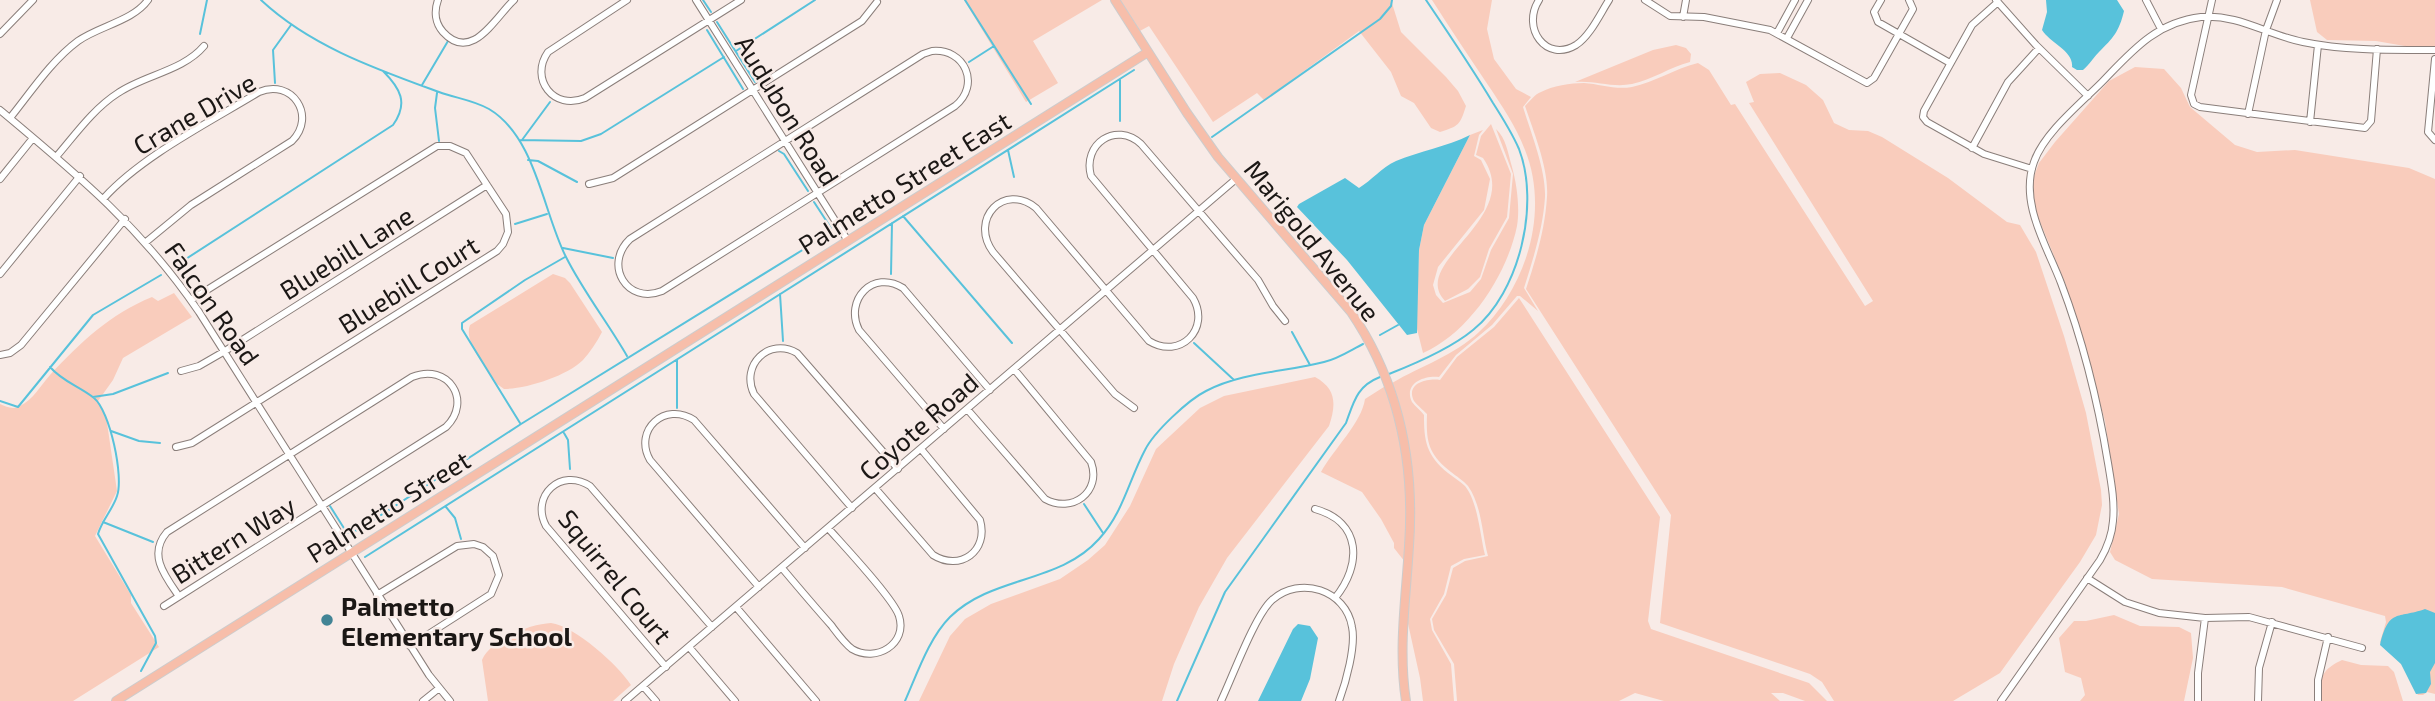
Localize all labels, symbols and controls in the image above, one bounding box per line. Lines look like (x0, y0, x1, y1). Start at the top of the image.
street label: Audubon Road (730, 29, 846, 191)
street label: Crane Drive (127, 66, 261, 160)
street label: Palmetto Street East (792, 104, 1016, 260)
street label: Marigold Avenue (1239, 153, 1387, 327)
street label: Bluebill Lane (274, 199, 418, 305)
street label: Bluebill Court (332, 229, 484, 339)
street label: Falcon Road (159, 235, 267, 371)
street label: Coyote Road (852, 366, 984, 486)
street label: Palmetto Street (301, 443, 475, 569)
street label: Bittern Way (166, 489, 301, 589)
street label: Squirrel Court (553, 503, 679, 649)
place label: Palmetto Elementary School (341, 590, 573, 652)
marker: Palmetto Elementary School (319, 612, 335, 628)

